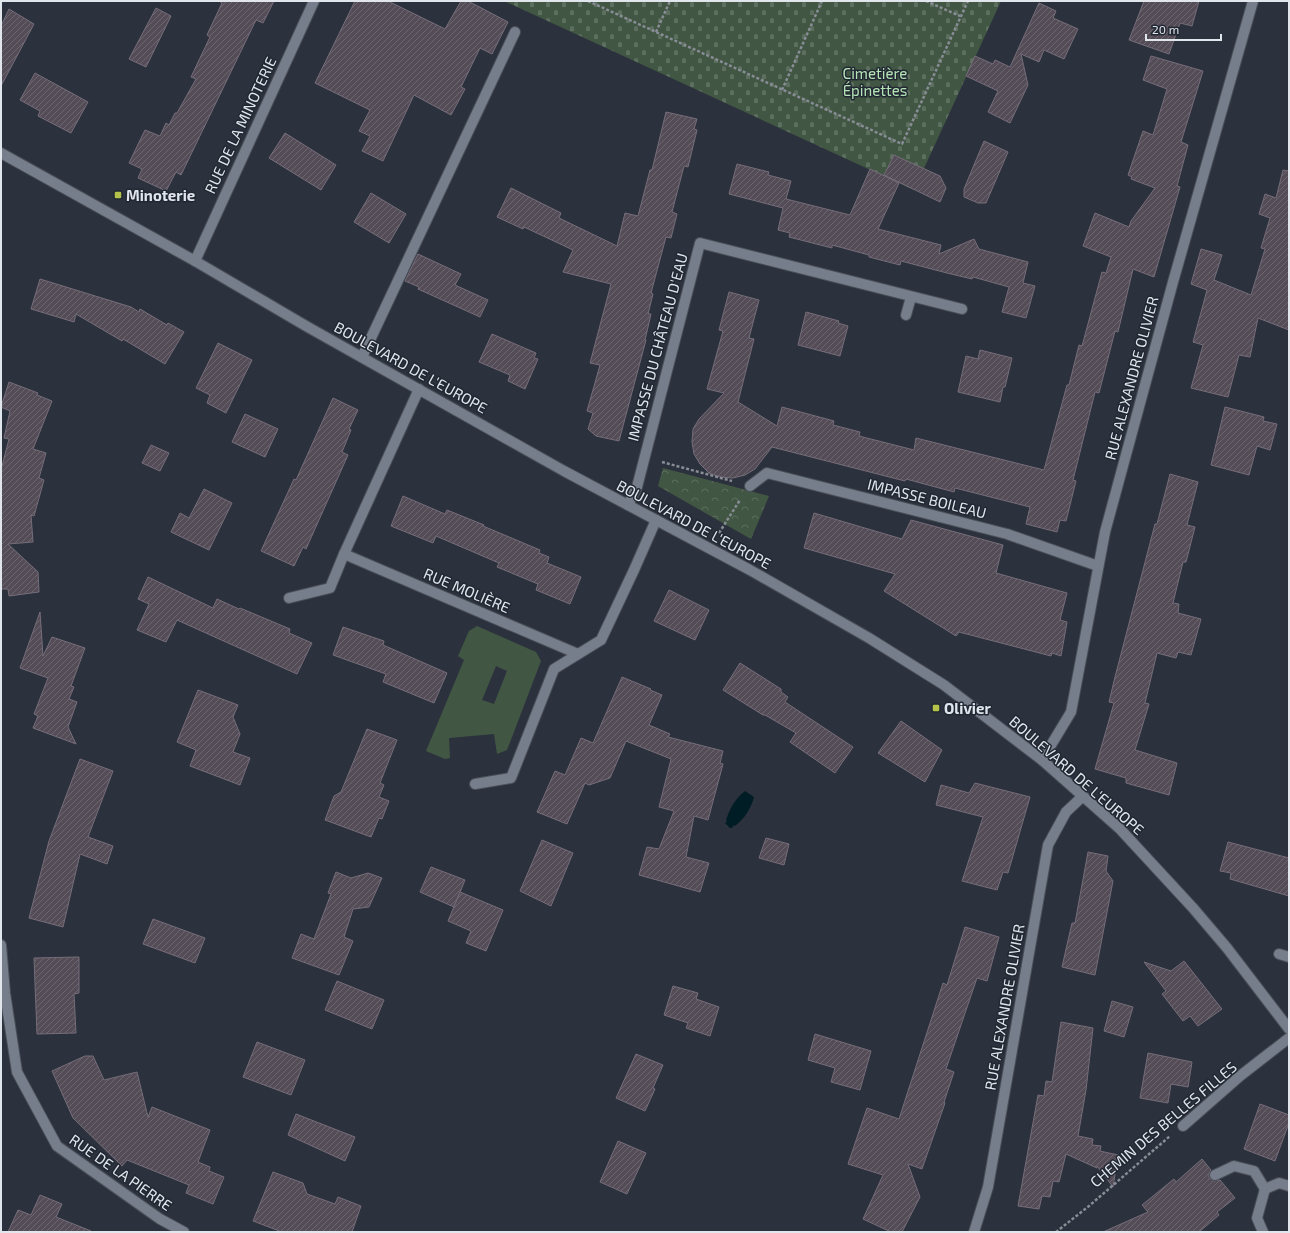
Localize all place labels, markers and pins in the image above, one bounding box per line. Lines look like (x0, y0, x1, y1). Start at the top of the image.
place label: Minoterie (126, 186, 195, 204)
marker: Minoterie (113, 190, 123, 200)
place label: Olivier (944, 699, 991, 717)
marker: Olivier (931, 703, 941, 713)

